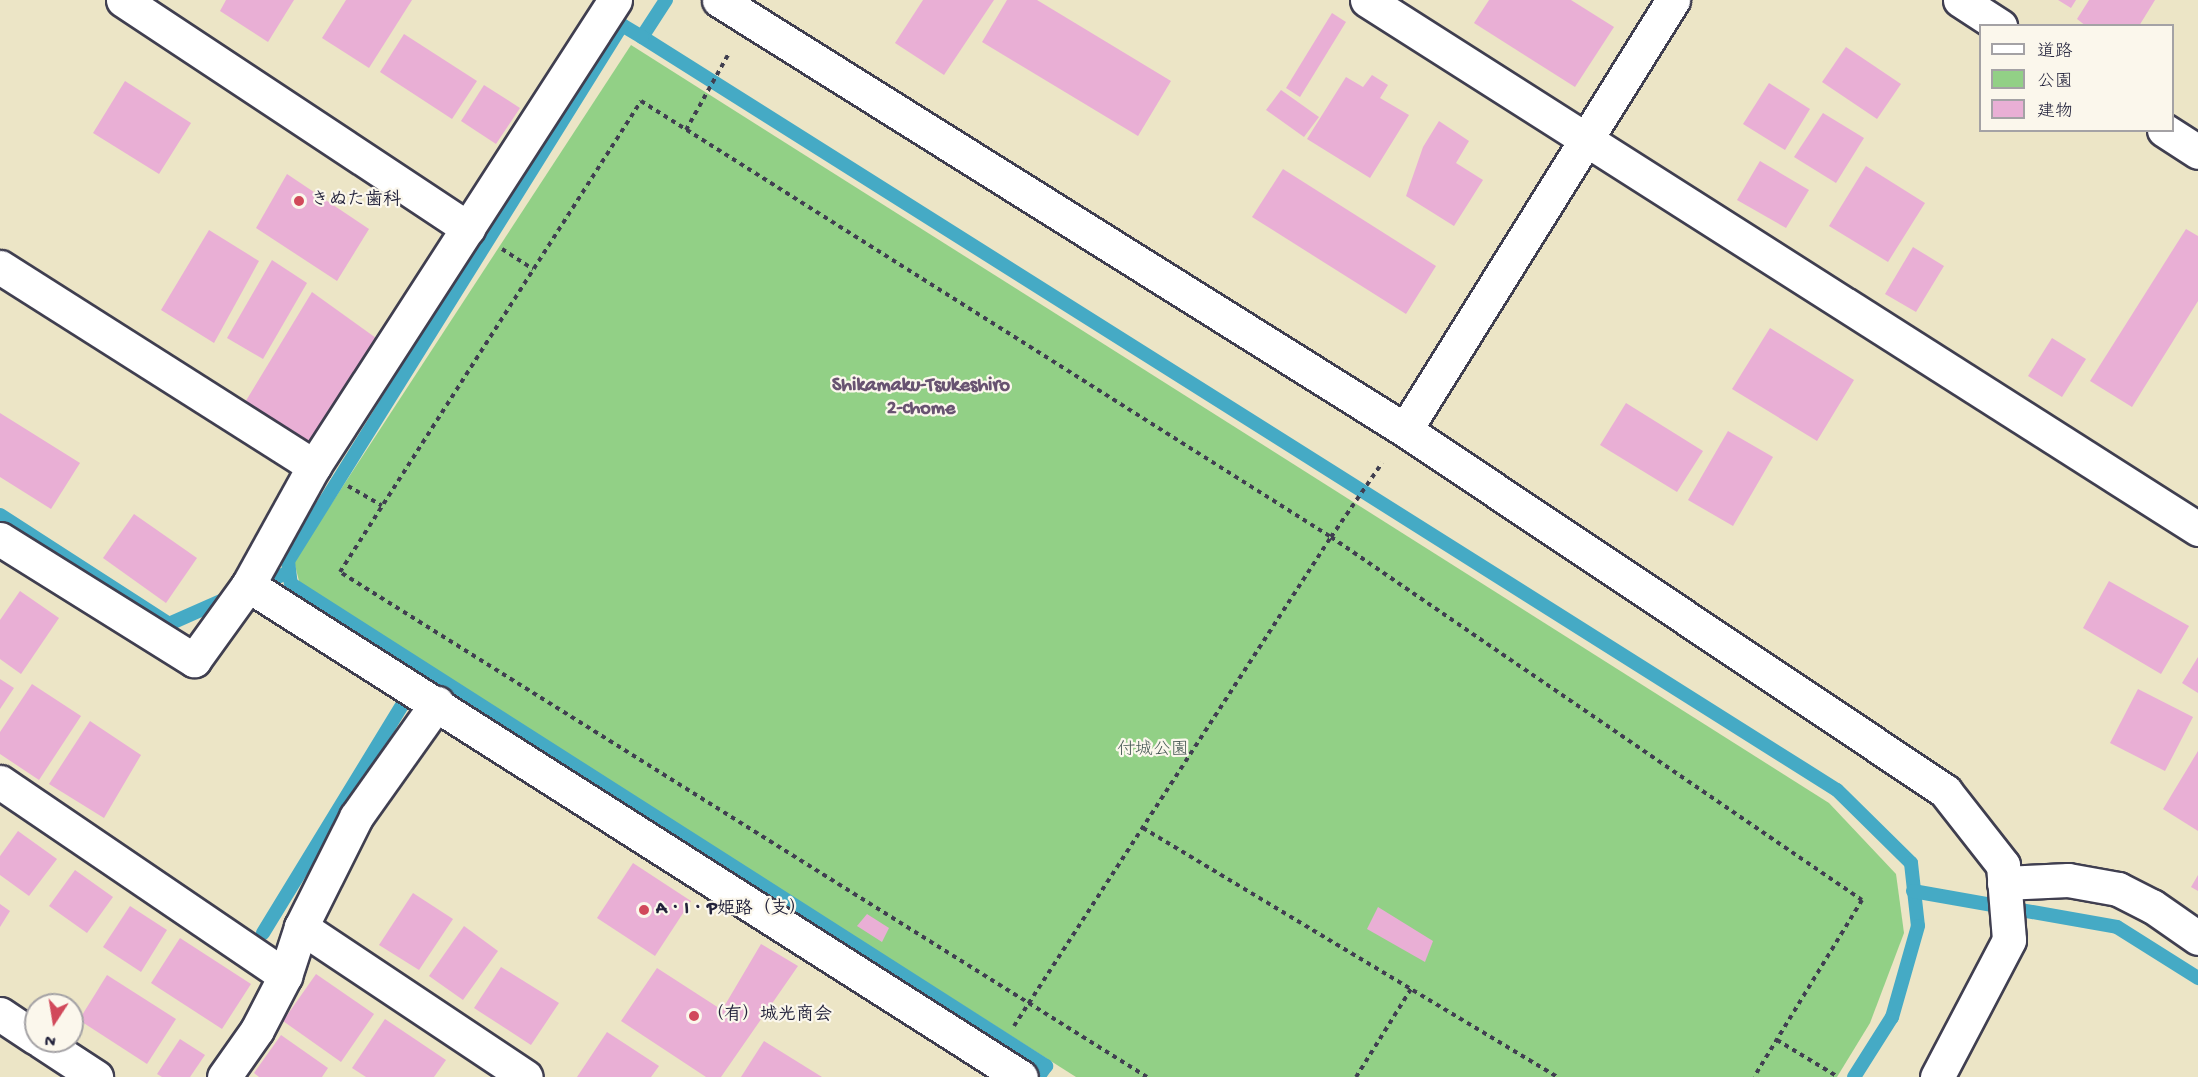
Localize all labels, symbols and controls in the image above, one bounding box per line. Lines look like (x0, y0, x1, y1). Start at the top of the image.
legend (1979, 24, 2174, 132)
text: 道路 (2037, 42, 2073, 63)
text: 公園 (2037, 72, 2073, 93)
text: 建物 (2037, 102, 2073, 123)
place label: きぬた歯科 (311, 190, 401, 212)
marker: きぬた歯科 (292, 194, 306, 208)
district label: Shikamaku-Tsukeshiro 2-chome (832, 374, 1010, 421)
park label: 付城公園 (1117, 740, 1189, 762)
place label: A・I・P姫路（支） (656, 899, 807, 921)
marker: A・I・P姫路（支） (637, 903, 651, 917)
north arrow (24, 993, 84, 1053)
place label: （有）城光商会 (706, 1005, 832, 1027)
marker: （有）城光商会 (687, 1009, 701, 1023)
text: N (43, 1029, 58, 1050)

